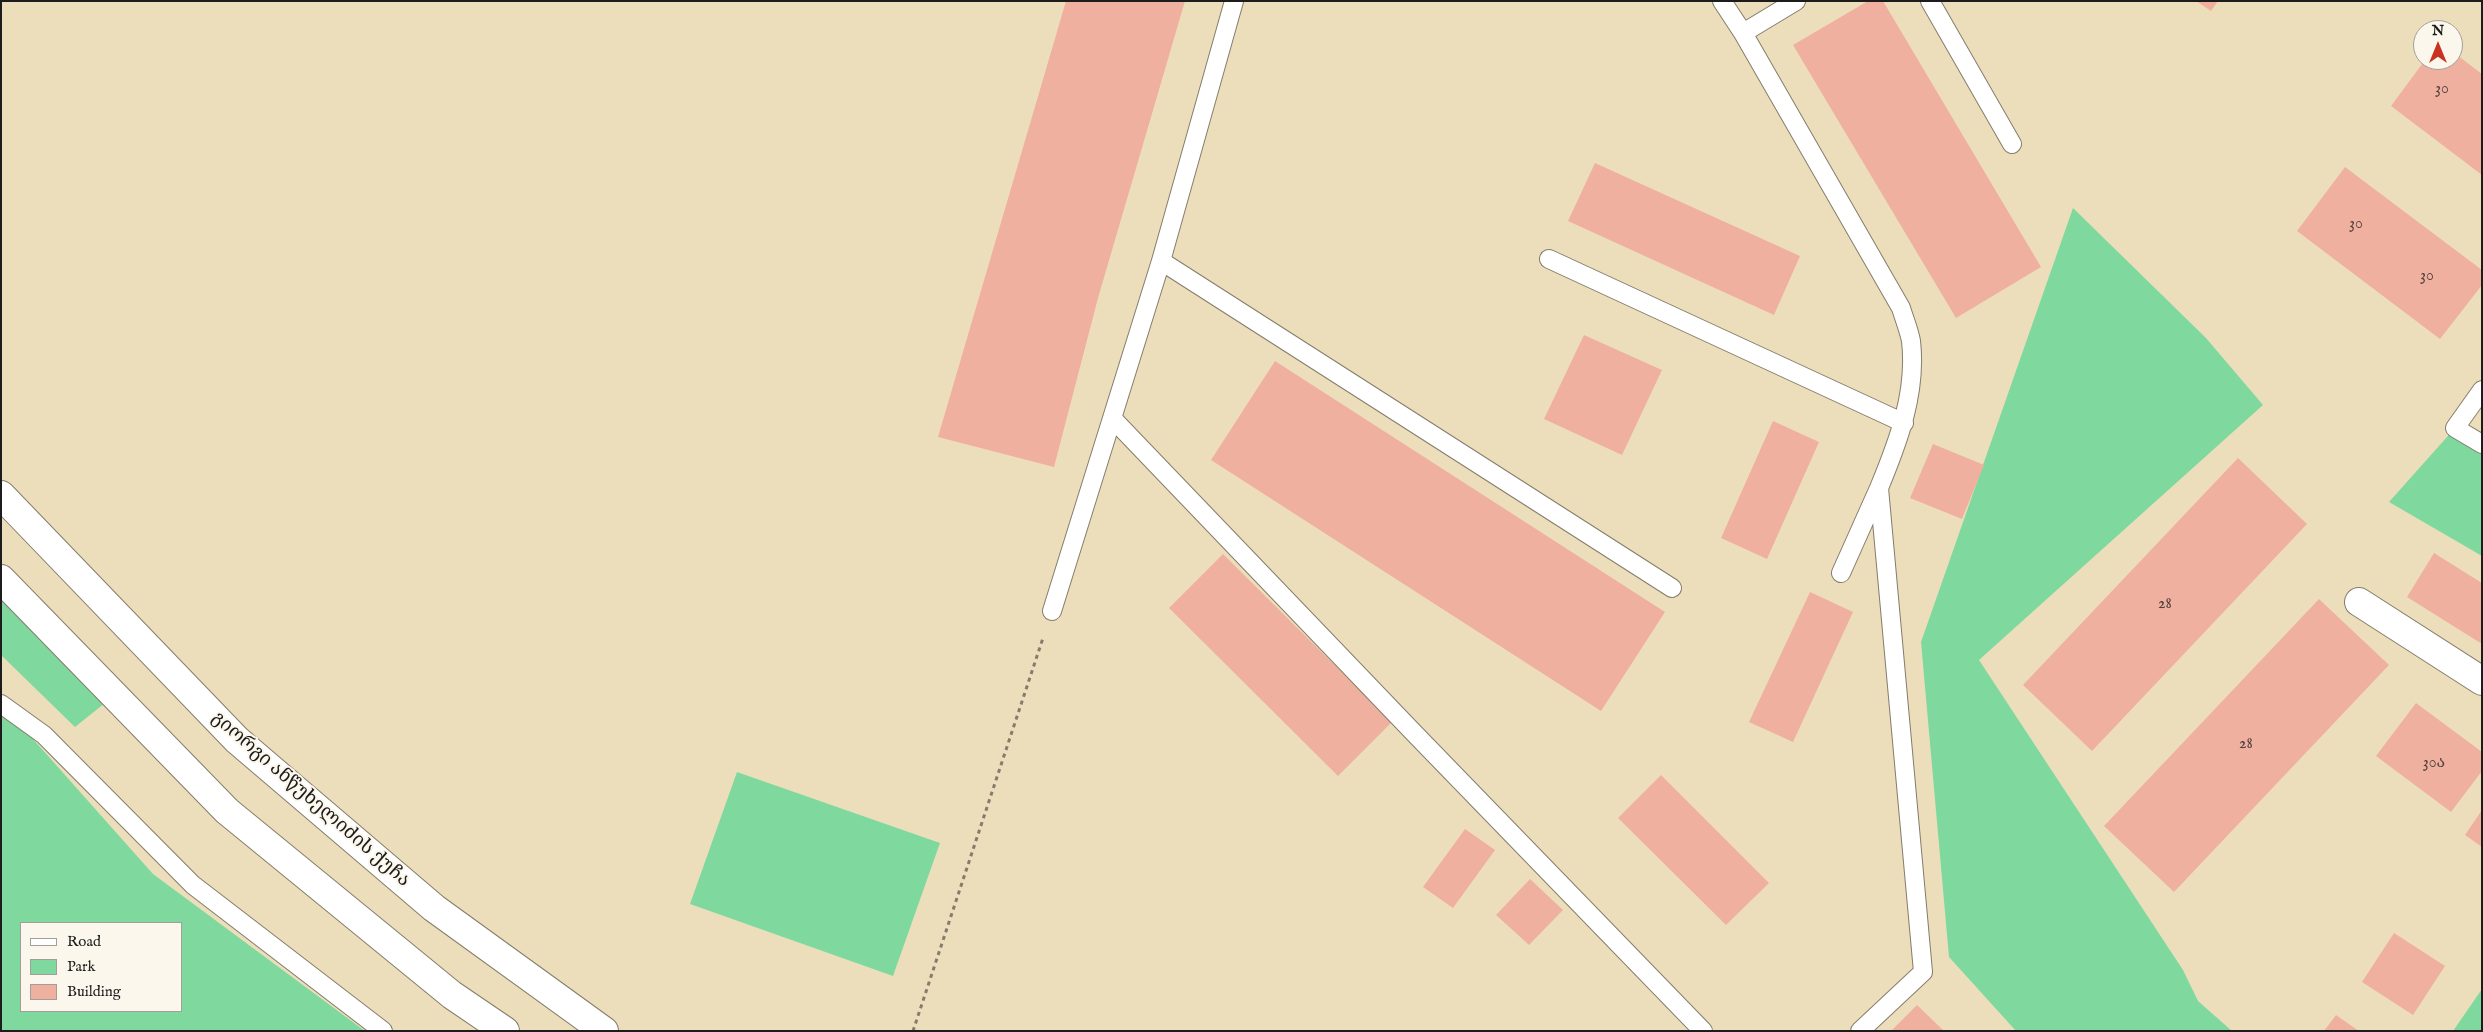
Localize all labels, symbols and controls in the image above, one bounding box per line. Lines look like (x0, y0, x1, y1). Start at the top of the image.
north arrow (2413, 20, 2463, 70)
text: N (2432, 22, 2444, 40)
house number: 30 (2435, 80, 2449, 100)
house number: 30 (2349, 215, 2363, 235)
house number: 30 (2420, 267, 2434, 287)
house number: 28 (2158, 595, 2172, 615)
street label: გიორგი ანწუხელიძის ქუჩა (206, 708, 414, 892)
house number: 28 (2239, 735, 2253, 755)
house number: 30ა (2423, 754, 2445, 774)
legend (20, 922, 182, 1012)
text: Road (67, 932, 101, 951)
text: Park (67, 957, 96, 976)
text: Building (67, 982, 121, 1001)

